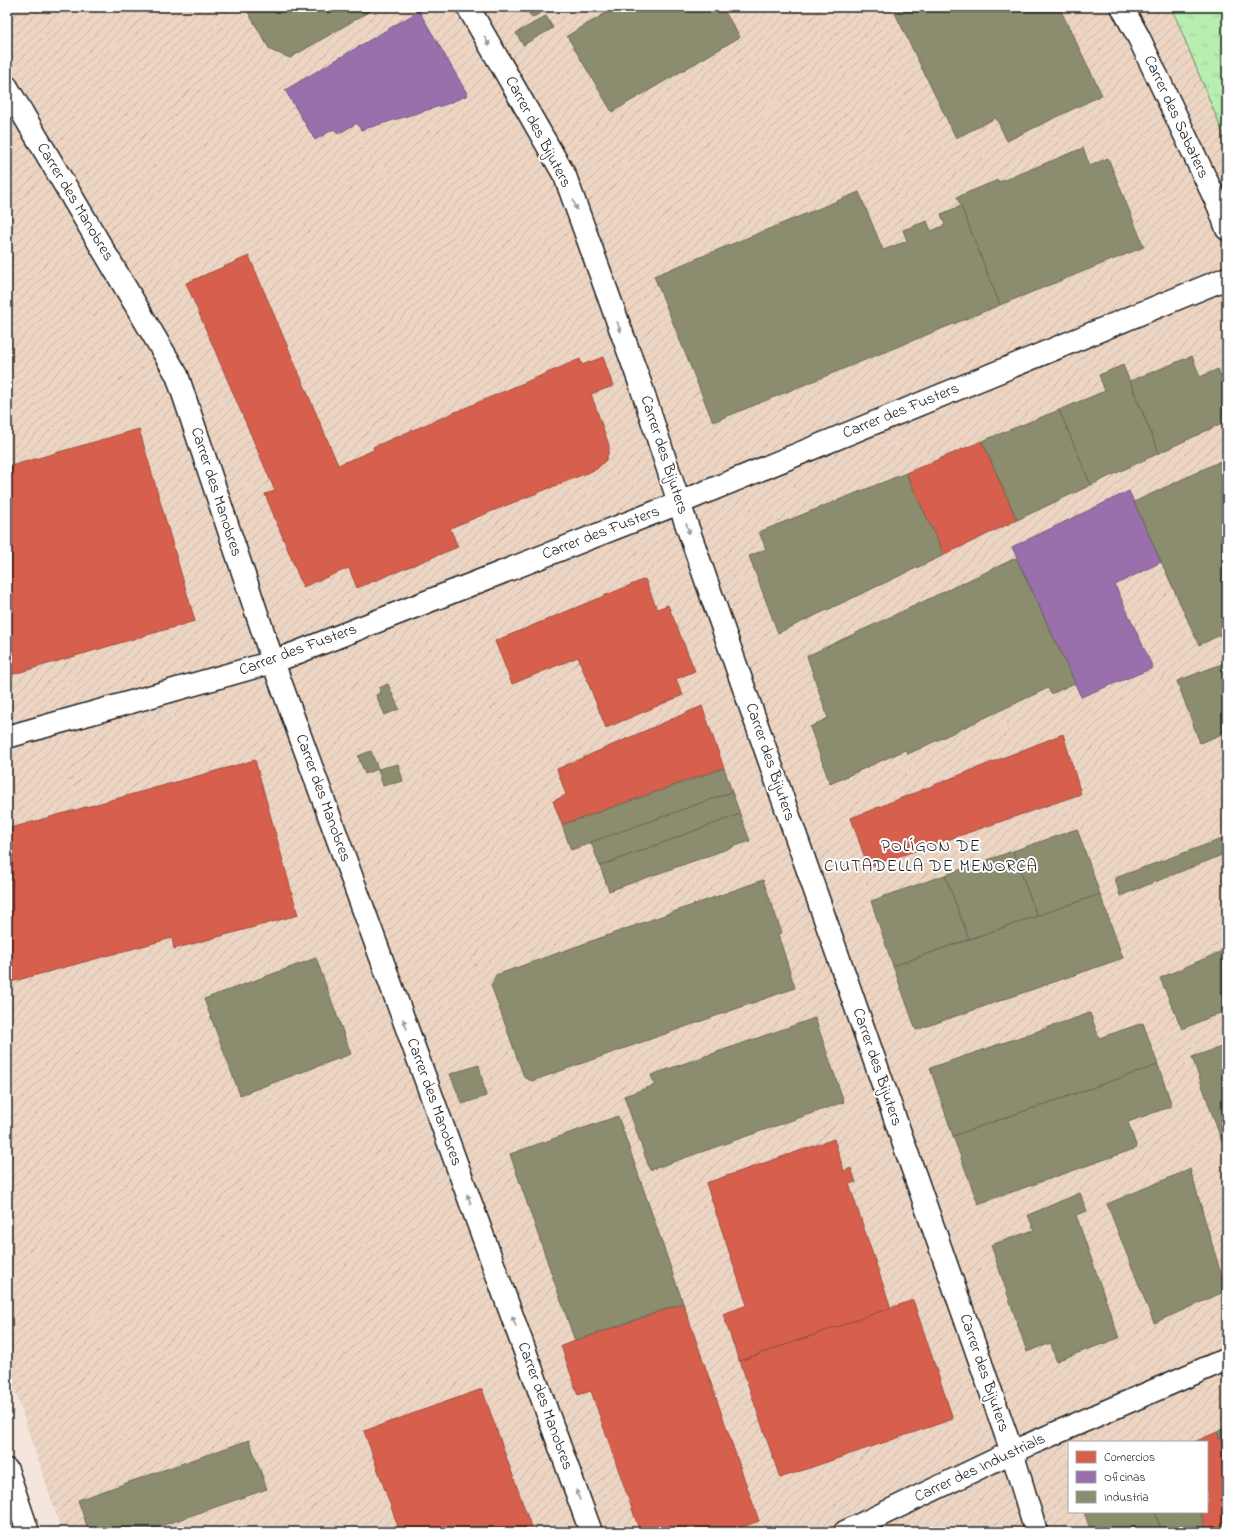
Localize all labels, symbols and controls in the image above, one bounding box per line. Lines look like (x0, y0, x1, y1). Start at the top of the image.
one-way arrow (484, 35, 491, 47)
street label: Carrer des Sabaters (1137, 51, 1215, 183)
street label: Carrer des Bijuters (498, 72, 578, 192)
street label: Carrer des Manobres (30, 138, 120, 266)
one-way arrow (572, 199, 578, 211)
one-way arrow (617, 321, 623, 333)
street label: Carrer des Fusters (839, 377, 963, 445)
street label: Carrer des Bijuters (634, 393, 694, 517)
street label: Carrer des Manobres (184, 424, 248, 560)
street label: Carrer des Fusters (539, 500, 663, 566)
one-way arrow (686, 524, 692, 536)
street label: Carrer des Fusters (236, 618, 360, 682)
street label: Carrer des Bijuters (739, 700, 801, 824)
street label: Carrer des Manobres (289, 731, 357, 865)
district label: POLÍGON DE CIUTADELLA DE MENORCA (824, 834, 1038, 879)
street label: Carrer des Bijuters (846, 1005, 908, 1129)
one-way arrow (402, 1018, 408, 1030)
street label: Carrer des Manobres (400, 1035, 468, 1169)
one-way arrow (466, 1192, 472, 1204)
street label: Carrer des Bijuters (953, 1311, 1015, 1435)
one-way arrow (511, 1314, 517, 1326)
street label: Carrer des Manobres (511, 1339, 579, 1473)
street label: Carrer des Industrials (910, 1427, 1050, 1509)
legend (1068, 1441, 1208, 1513)
text: Comercios (1104, 1449, 1155, 1467)
text: Oficinas (1104, 1469, 1146, 1487)
one-way arrow (574, 1489, 580, 1501)
text: Industria (1104, 1489, 1149, 1507)

